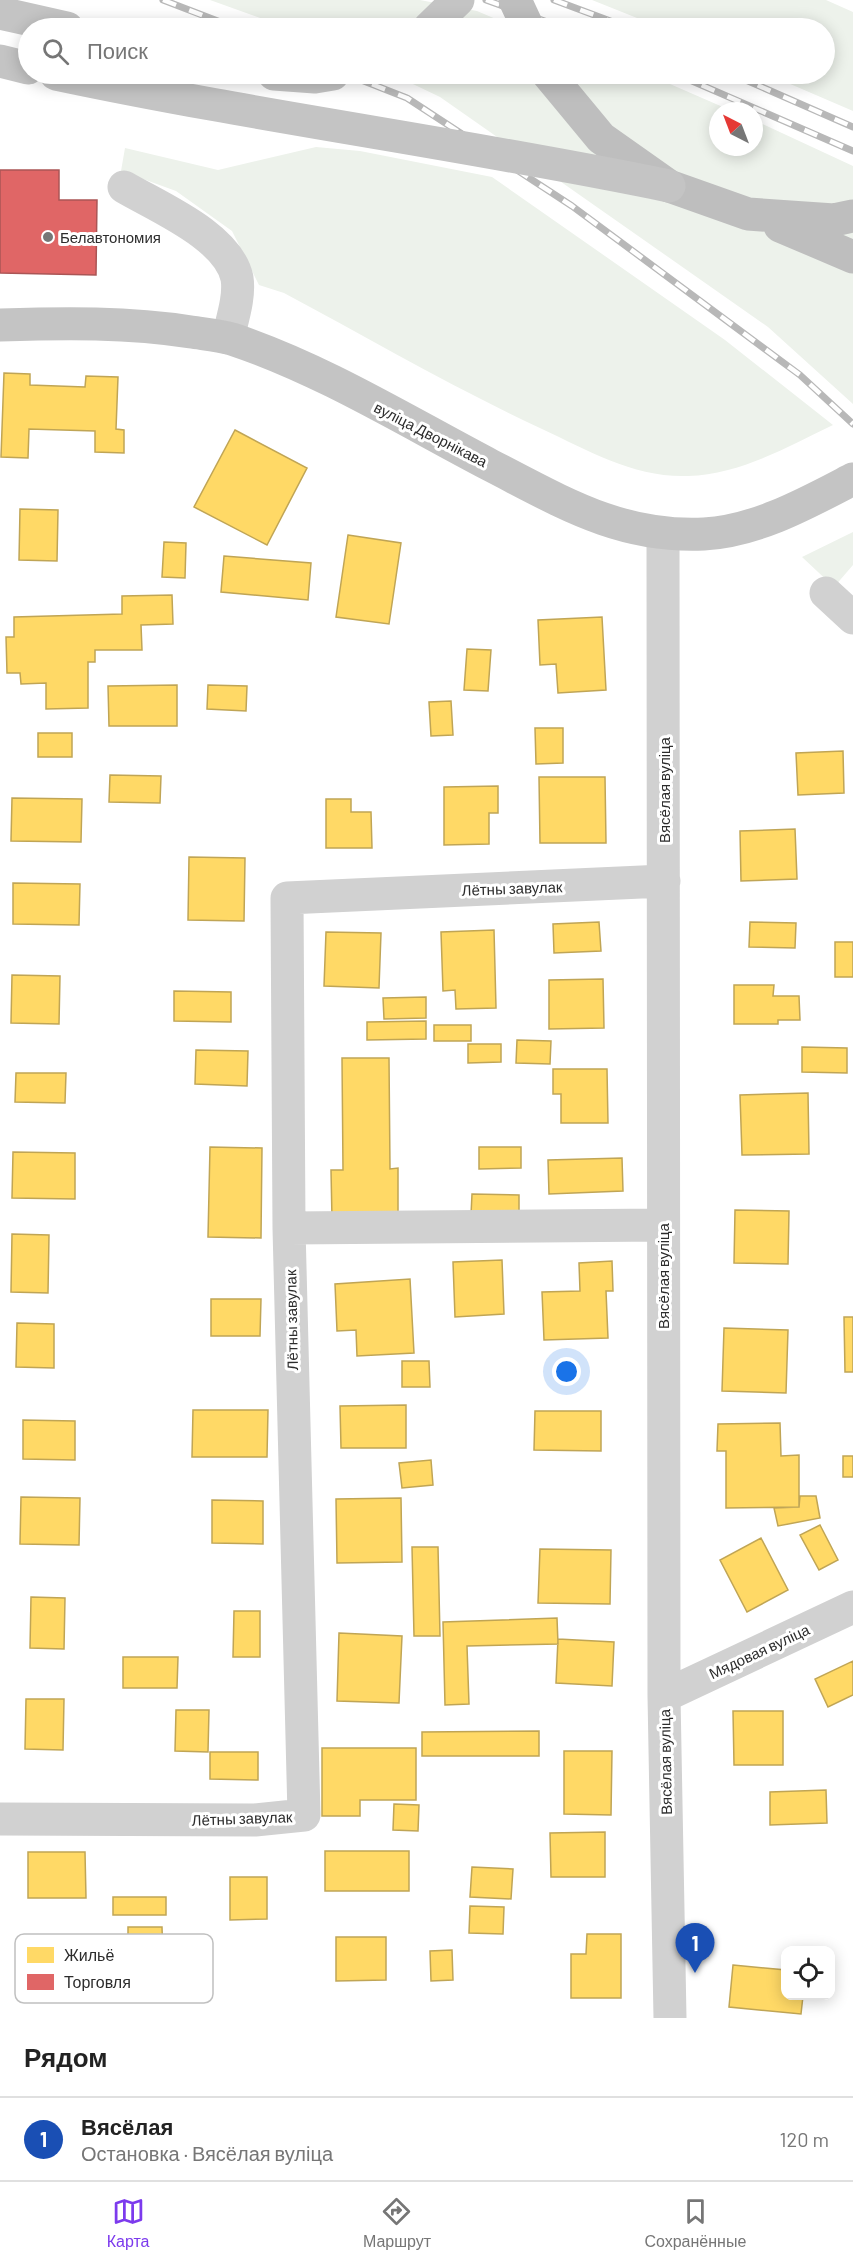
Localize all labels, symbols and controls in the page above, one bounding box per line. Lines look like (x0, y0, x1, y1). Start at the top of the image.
search box (18, 18, 835, 84)
icon: search (39, 35, 72, 68)
text: Поиск (87, 37, 148, 63)
north arrow (709, 102, 763, 156)
place label: Белавтономия (60, 228, 161, 246)
marker: Белавтономия (41, 230, 55, 244)
street label: вуліца Дворнікава (371, 398, 491, 471)
street label: Вясёлая вуліца (655, 736, 673, 843)
street label: Лётны завулак (461, 877, 563, 899)
street label: Вясёлая вуліца (654, 1222, 672, 1329)
street label: Лётны завулак (281, 1269, 301, 1371)
your location (552, 1357, 581, 1386)
street label: Мядовая вуліца (706, 1620, 813, 1682)
street label: Вясёлая вуліца (655, 1708, 675, 1815)
street label: Лётны завулак (191, 1807, 293, 1829)
pin: 1 (676, 1924, 714, 1973)
legend (15, 1934, 213, 2003)
text: Жильё (64, 1945, 114, 1964)
map controls (781, 1946, 835, 2000)
button: locate (781, 1946, 835, 2000)
text: Торговля (64, 1972, 131, 1991)
text: Рядом (24, 2041, 107, 2072)
text: Вясёлая (81, 2113, 173, 2139)
text: 1 (40, 2127, 47, 2151)
text: 120 m (779, 2127, 829, 2151)
text: Остановка · Вясёлая вуліца (81, 2141, 333, 2165)
tab: Карта (107, 2195, 150, 2251)
tab: Маршрут (363, 2195, 431, 2251)
tab: Сохранённые (644, 2195, 746, 2251)

